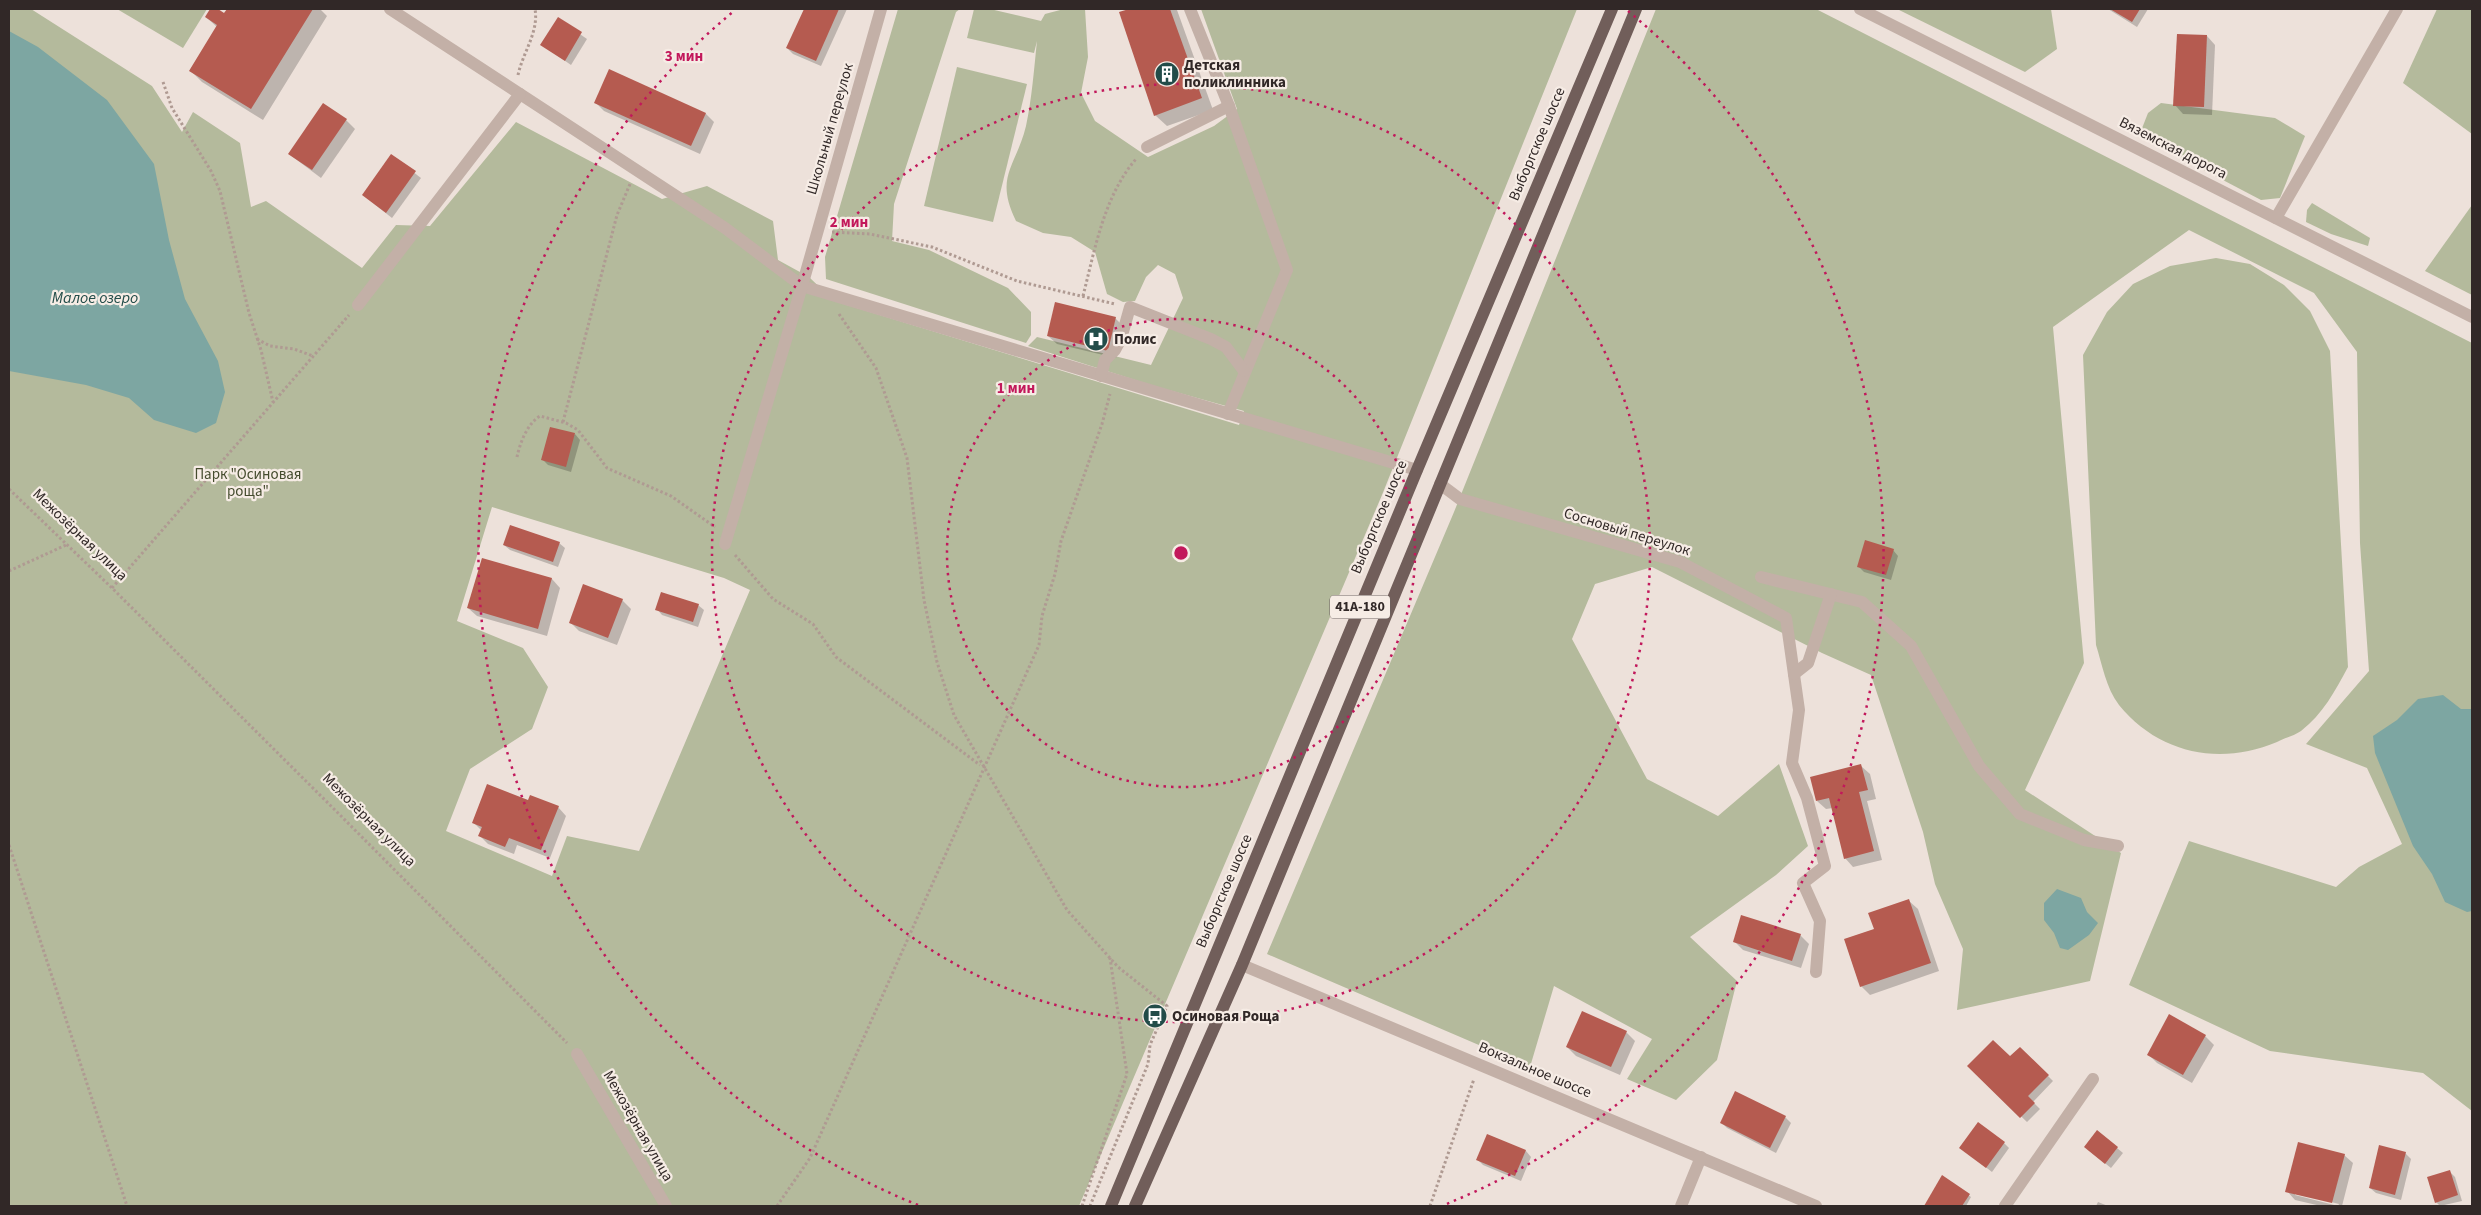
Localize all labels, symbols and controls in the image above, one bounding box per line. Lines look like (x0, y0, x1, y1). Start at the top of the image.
text: 3 мин (665, 46, 703, 67)
place label: Детская поликлинника (1184, 55, 1286, 93)
street label: Школьный переулок (801, 60, 859, 197)
building icon: Детская поликлинника (1154, 61, 1180, 87)
street label: Выборгское шоссе (1504, 84, 1570, 204)
street label: Вяземская дорога (2115, 112, 2231, 184)
text: 2 мин (830, 212, 868, 233)
water label: Малое озеро (52, 287, 138, 309)
hospital icon: Полис (1083, 326, 1109, 352)
place label: Полис (1114, 329, 1157, 350)
text: 1 мин (997, 378, 1035, 399)
street label: Выборгское шоссе (1346, 457, 1412, 577)
park label: Парк "Осиновая роща" (194, 464, 302, 502)
street label: Межозёрная улица (28, 484, 132, 586)
street label: Сосновый переулок (1561, 503, 1693, 561)
centre of rings (1172, 544, 1190, 562)
road number: 41А-180 (1330, 596, 1390, 618)
street label: Межозёрная улица (317, 768, 421, 872)
street label: Выборгское шоссе (1191, 831, 1257, 951)
bus stop icon: Осиновая Роща (1142, 1003, 1168, 1029)
place label: Осиновая Роща (1172, 1006, 1280, 1027)
street label: Вокзальное шоссе (1475, 1037, 1595, 1103)
street label: Межозёрная улица (598, 1067, 678, 1185)

